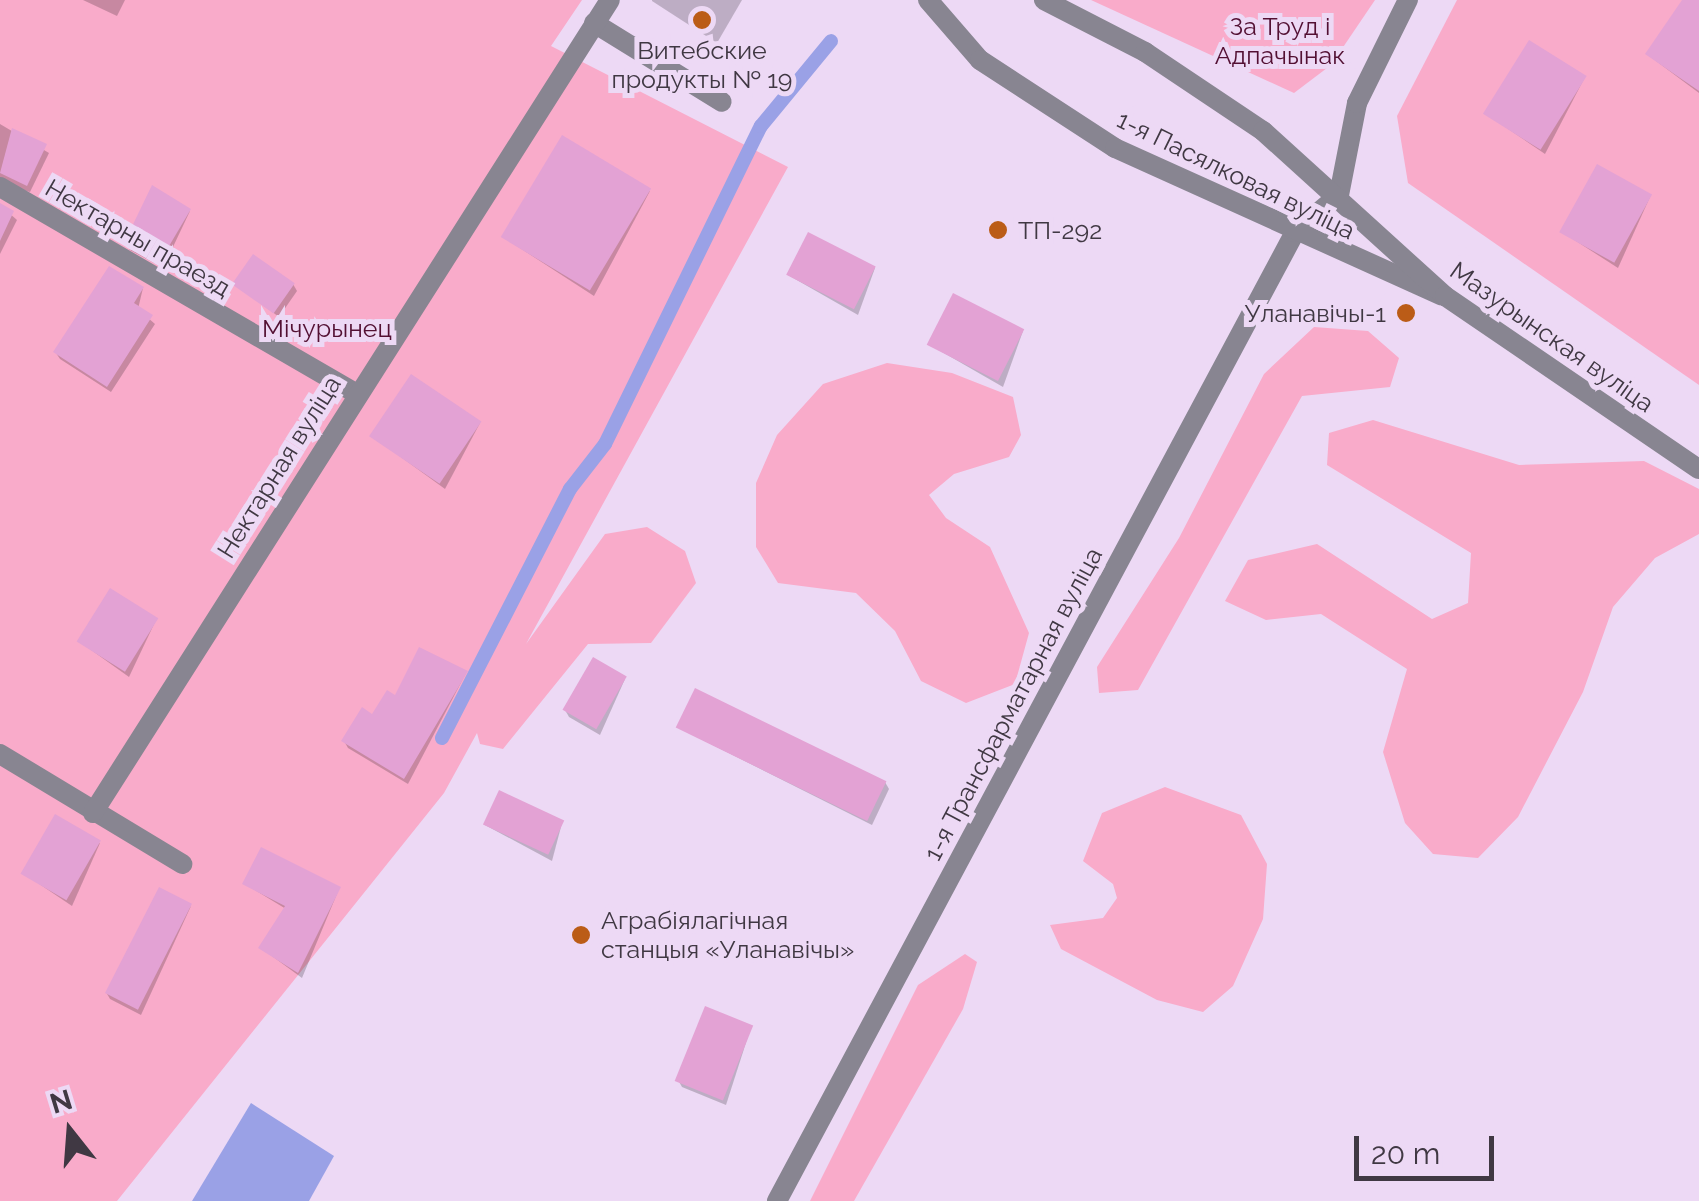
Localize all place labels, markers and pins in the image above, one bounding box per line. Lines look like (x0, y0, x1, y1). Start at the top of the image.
marker: Витебские продукты № 19 (691, 9, 713, 31)
place label: Витебские продукты № 19 (611, 36, 793, 95)
place label: ТП-292 (1018, 215, 1102, 245)
marker: ТП-292 (987, 219, 1009, 241)
place label: Уланавічы-1 (1245, 298, 1386, 328)
marker: Уланавічы-1 (1395, 302, 1417, 324)
place label: Аграбіялагічная станцыя «Уланавічы» (601, 906, 854, 965)
marker: Аграбіялагічная станцыя «Уланавічы» (570, 924, 592, 946)

